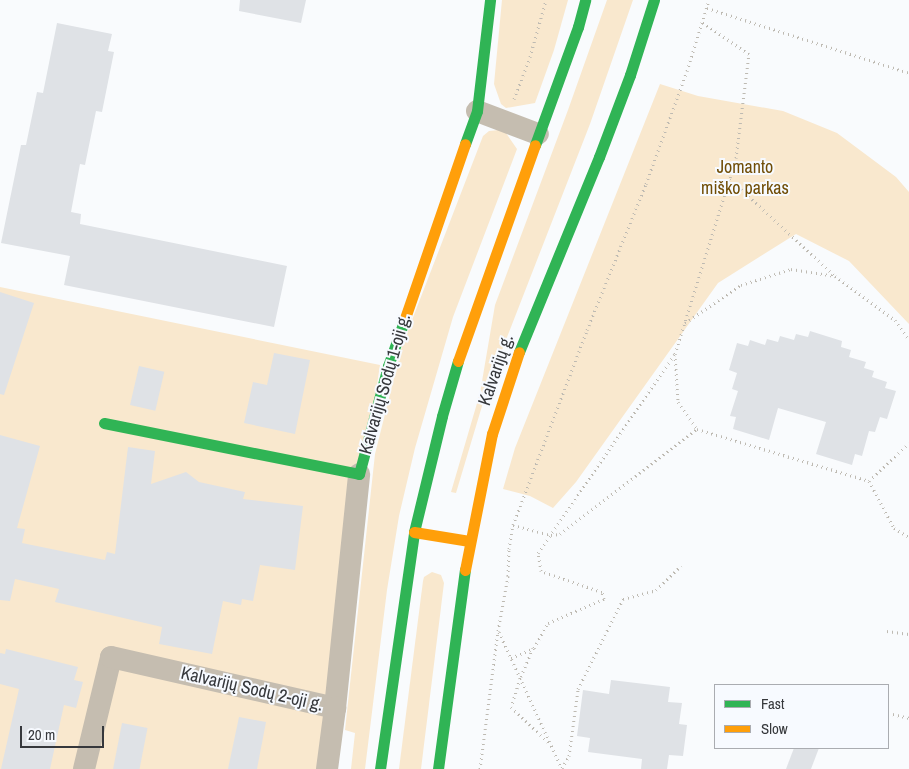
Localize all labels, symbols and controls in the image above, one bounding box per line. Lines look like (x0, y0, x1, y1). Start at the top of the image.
park label: Jomanto miško parkas (701, 157, 789, 200)
street label: Kalvarijų Sodų 1-oji g. (355, 311, 415, 457)
street label: Kalvarijų g. (474, 332, 518, 408)
street label: Kalvarijų Sodų 2-oji g. (179, 662, 325, 716)
legend (714, 684, 889, 749)
text: Fast (761, 693, 784, 714)
scale bar (22, 716, 106, 748)
text: Slow (761, 718, 788, 739)
text: 20 m (28, 724, 55, 745)

